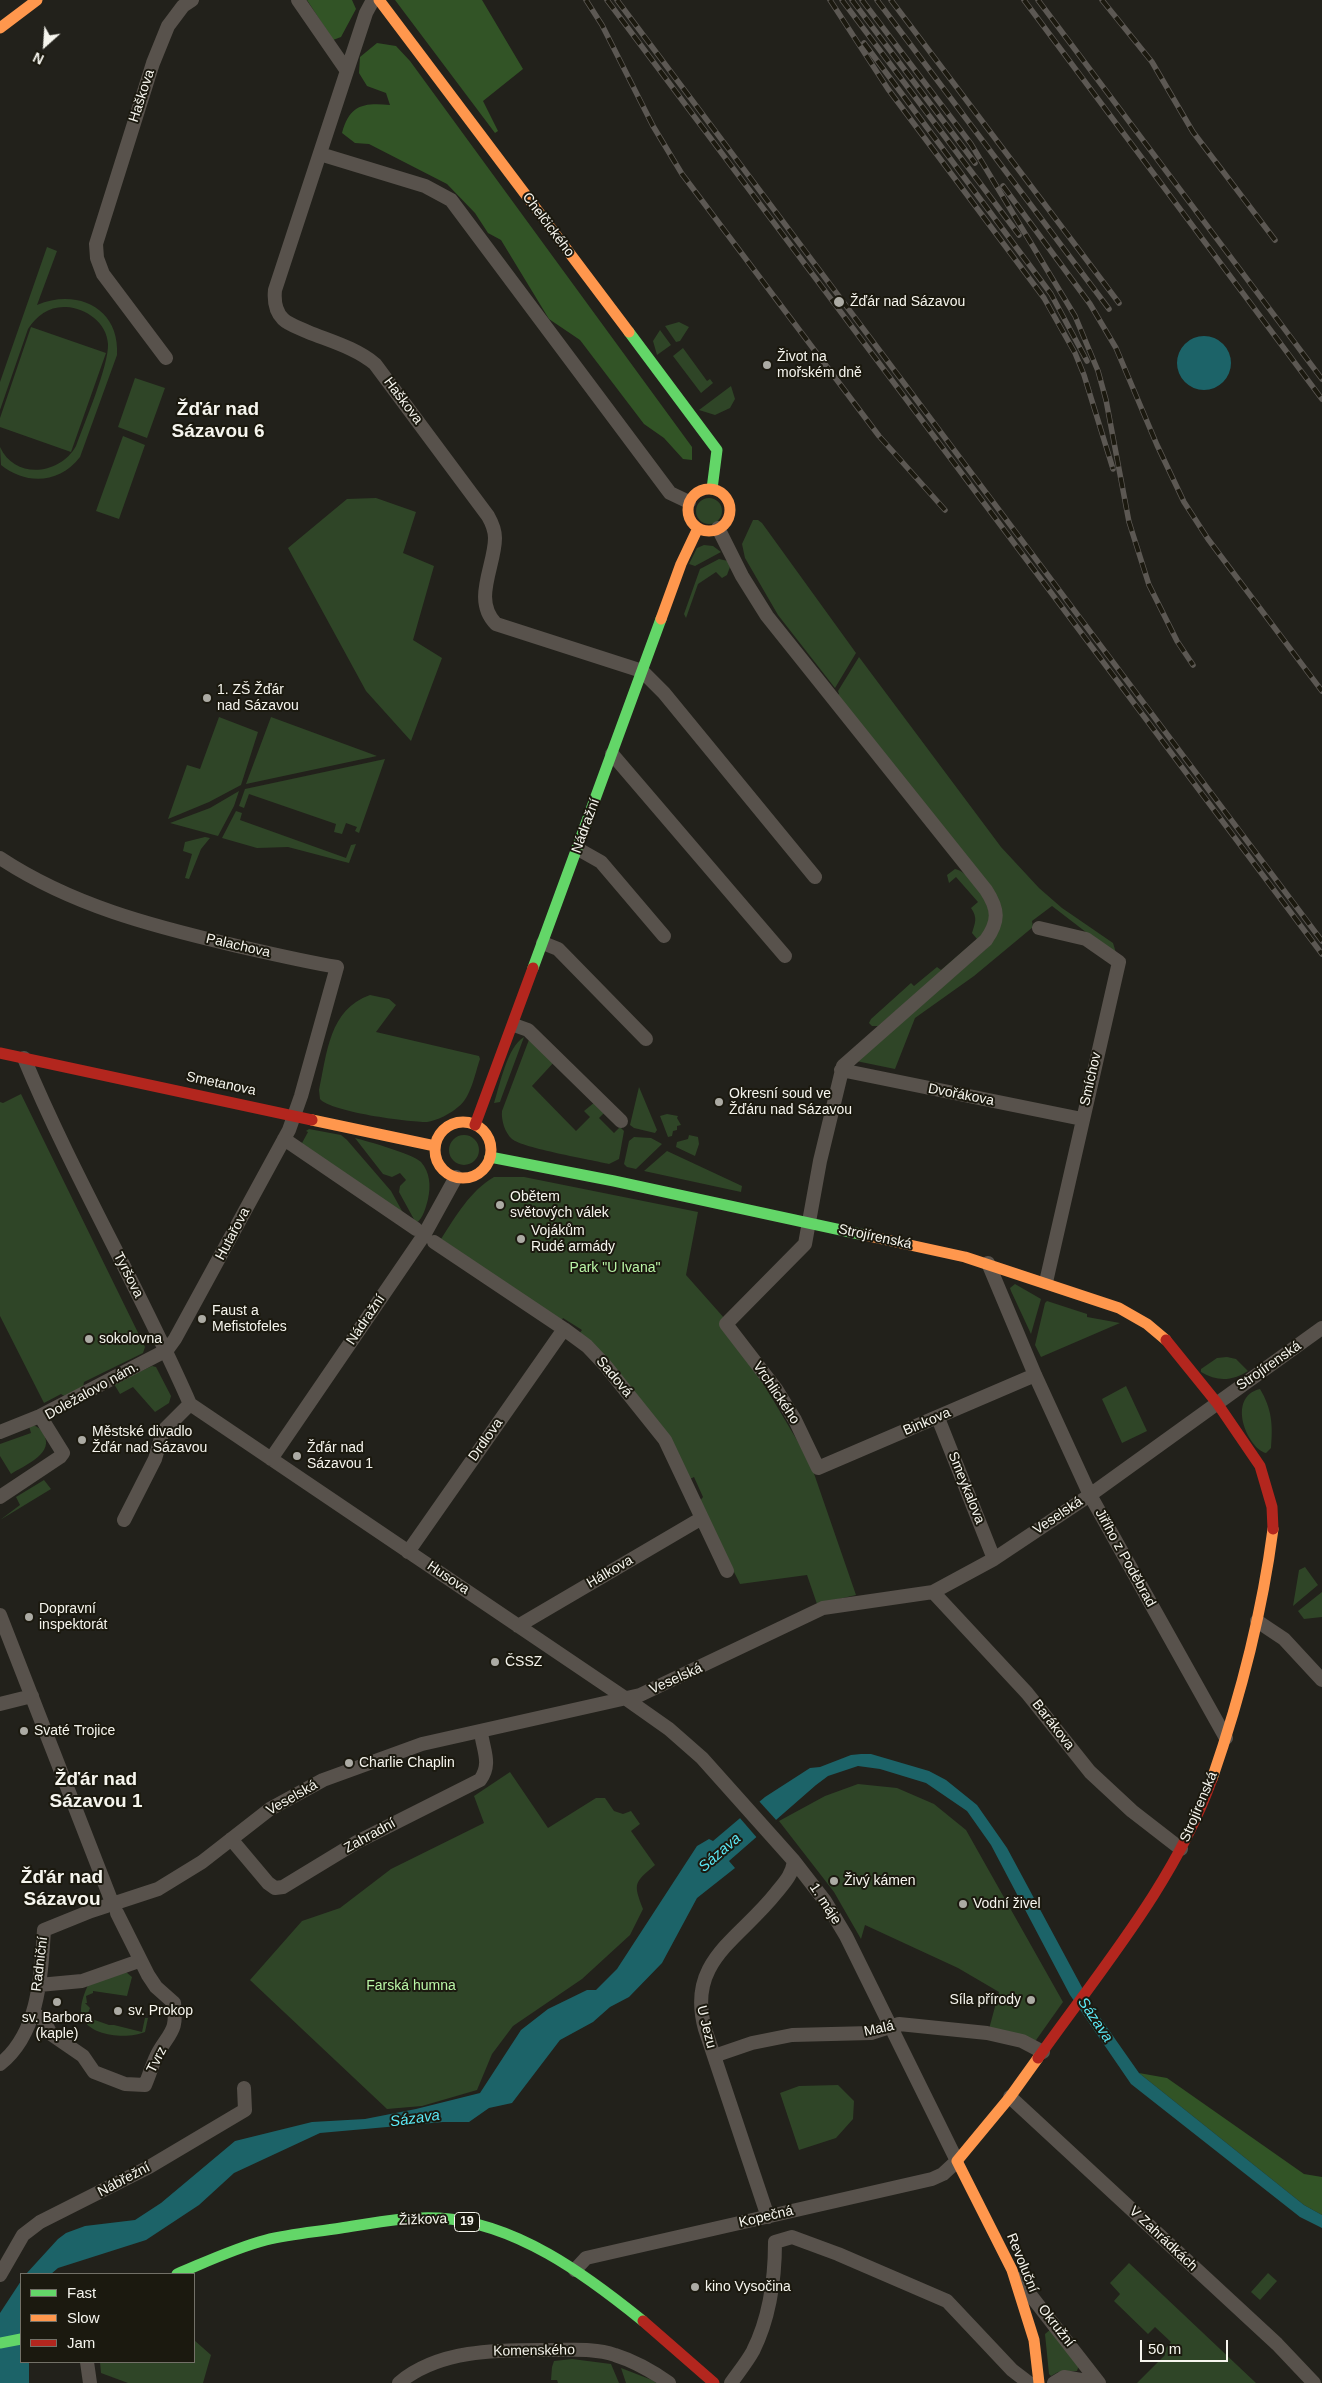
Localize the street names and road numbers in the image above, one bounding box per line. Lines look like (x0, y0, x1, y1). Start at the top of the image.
street label: Haškova (126, 68, 158, 124)
street label: Chelčického (518, 189, 578, 261)
street label: Haškova (380, 374, 426, 428)
street label: Nádražní (568, 796, 604, 856)
street label: Palachova (204, 930, 272, 962)
street label: Smíchov (1077, 1051, 1105, 1107)
street label: Smetanova (185, 1068, 257, 1100)
street label: Dvořákova (927, 1080, 995, 1110)
street label: Hutařova (212, 1205, 254, 1263)
street label: Strojírenská (837, 1221, 913, 1253)
street label: Tyršova (109, 1249, 147, 1301)
street label: Nádražní (343, 1292, 389, 1348)
street label: Strojírenská (1234, 1338, 1304, 1394)
street label: Sadová (592, 1353, 636, 1401)
street label: Doležalovo nám. (42, 1358, 142, 1424)
street label: Vrchlického (749, 1359, 803, 1427)
street label: Binkova (901, 1405, 953, 1439)
street label: Drdlova (465, 1415, 507, 1465)
street label: Smeykalova (944, 1450, 988, 1526)
street label: Veselská (1030, 1493, 1086, 1539)
street label: Jiřího z Poděbrad (1091, 1506, 1159, 1610)
street label: Hálkova (584, 1552, 636, 1592)
street label: Husova (424, 1558, 472, 1598)
street label: Veselská (647, 1660, 705, 1698)
street label: Barákova (1028, 1697, 1078, 1753)
street label: Strojírenská (1177, 1769, 1221, 1845)
street label: Veselská (264, 1777, 320, 1819)
street label: Zahradní (341, 1815, 399, 1857)
street label: 1. máje (805, 1880, 845, 1928)
street label: Radniční (28, 1936, 52, 1992)
street label: U Jezu (693, 2004, 719, 2050)
street label: Malá (862, 2018, 896, 2040)
street label: Tvrz (143, 2044, 171, 2076)
street label: Nábřežní (95, 2159, 153, 2201)
street label: Kopečná (737, 2203, 795, 2231)
street label: V Zahrádkách (1125, 2203, 1201, 2275)
street label: Žižkova (399, 2211, 447, 2229)
road number: 19 (454, 2212, 480, 2232)
street label: Revoluční (1003, 2231, 1041, 2295)
street label: Okružní (1034, 2302, 1078, 2350)
street label: Komenského (493, 2342, 575, 2360)

